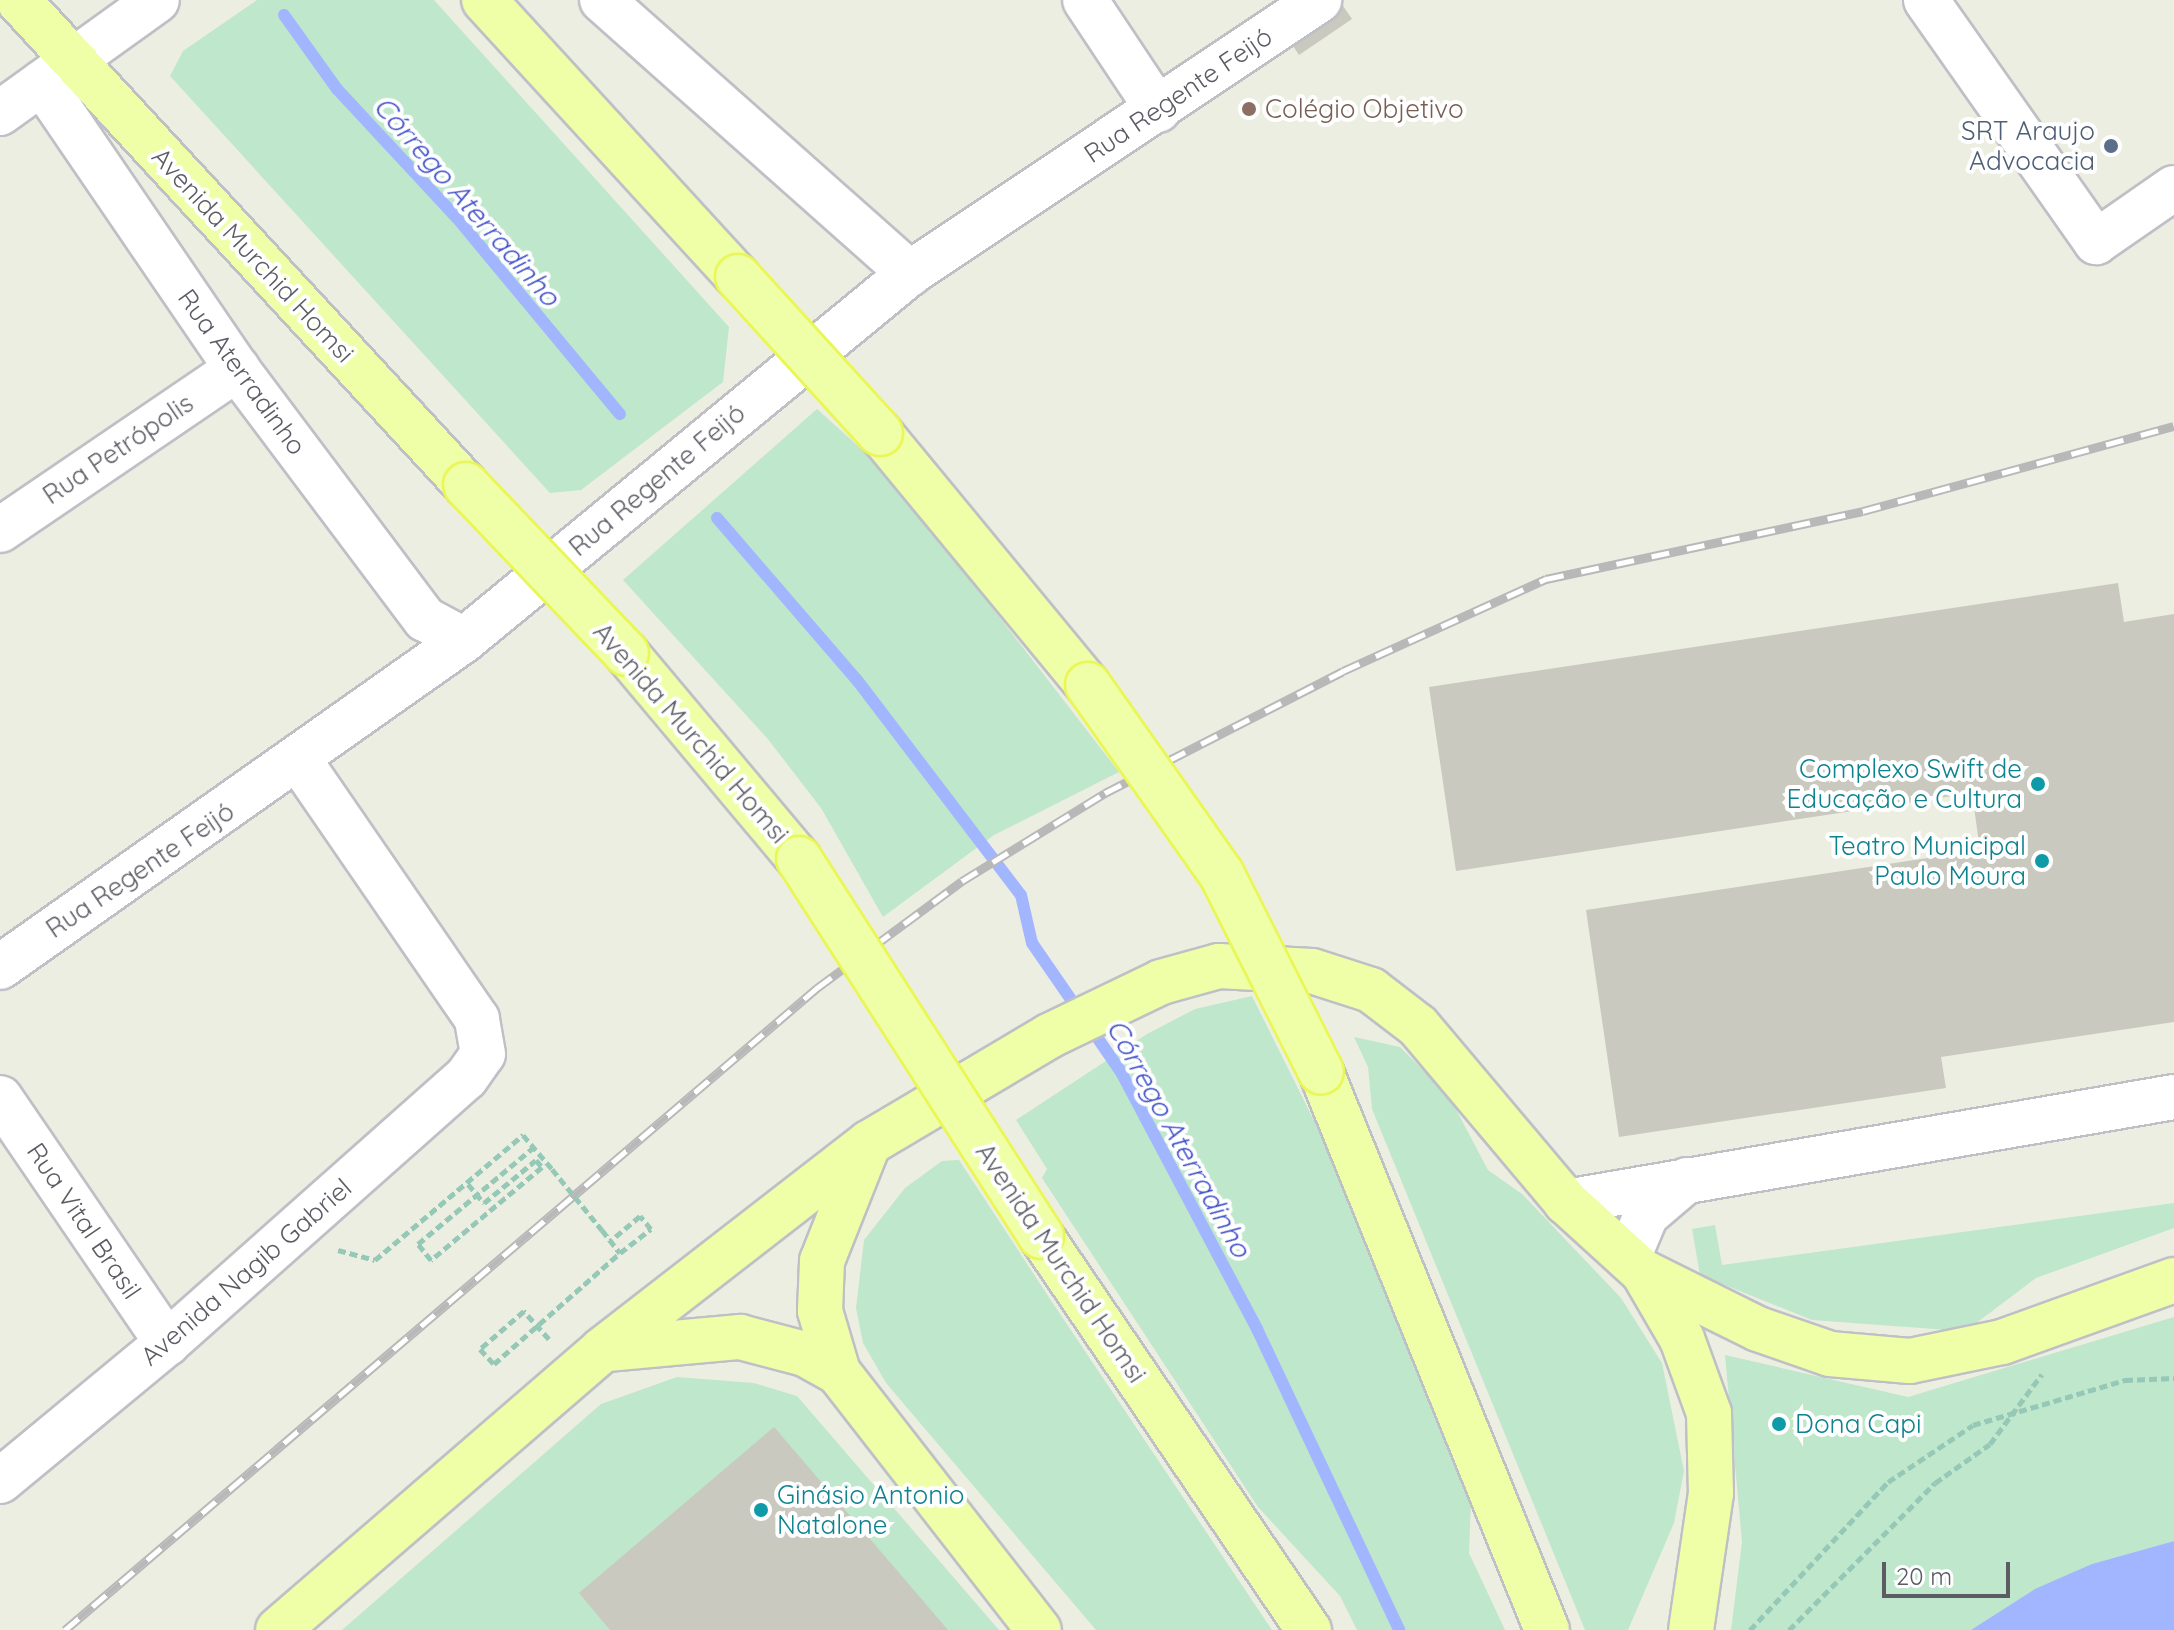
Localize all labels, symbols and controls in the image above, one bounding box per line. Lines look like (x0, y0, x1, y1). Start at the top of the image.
street label: Rua Regente Feijó (1078, 21, 1278, 169)
water label: Córrego Aterradinho (367, 89, 567, 313)
place label: Colégio Objetivo (1265, 93, 1464, 125)
marker: Colégio Objetivo (1240, 100, 1258, 118)
place label: SRT Araujo Advocacia (1961, 115, 2095, 176)
marker: SRT Araujo Advocacia (2102, 137, 2120, 155)
street label: Avenida Murchid Homsi (145, 141, 361, 369)
street label: Rua Aterradinho (171, 283, 313, 461)
street label: Rua Petrópolis (37, 387, 199, 511)
street label: Rua Regente Feijó (563, 397, 751, 563)
street label: Avenida Murchid Homsi (587, 616, 795, 850)
place label: Complexo Swift de Educação e Cultura (1787, 753, 2022, 814)
marker: Complexo Swift de Educação e Cultura (2029, 775, 2047, 793)
street label: Rua Regente Feijó (40, 796, 240, 944)
place label: Teatro Municipal Paulo Moura (1828, 830, 2026, 892)
marker: Teatro Municipal Paulo Moura (2033, 852, 2051, 870)
water label: Córrego Aterradinho (1100, 1013, 1258, 1263)
street label: Rua Vital Brasil (20, 1137, 148, 1305)
street label: Avenida Murchid Homsi (969, 1137, 1153, 1389)
street label: Avenida Nagib Gabriel (134, 1172, 358, 1372)
place label: Dona Capi (1795, 1408, 1922, 1440)
marker: Dona Capi (1770, 1415, 1788, 1433)
place label: Ginásio Antonio Natalone (777, 1479, 965, 1540)
marker: Ginásio Antonio Natalone (752, 1501, 770, 1519)
scale bar (1886, 1546, 2014, 1596)
text: 20 m (1896, 1561, 1952, 1591)

